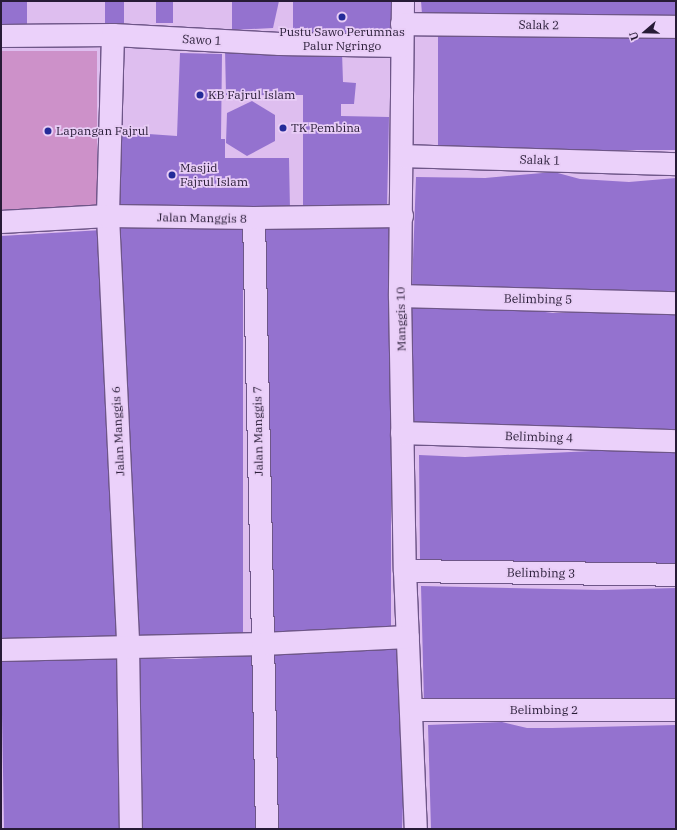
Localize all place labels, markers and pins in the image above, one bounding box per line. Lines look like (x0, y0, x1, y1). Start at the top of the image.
marker: Pustu Sawo Perumnas Palur Ngringo (336, 11, 348, 23)
place label: Pustu Sawo Perumnas Palur Ngringo (279, 25, 405, 53)
place label: KB Fajrul Islam (208, 88, 295, 102)
marker: KB Fajrul Islam (195, 90, 205, 100)
place label: TK Pembina (291, 121, 360, 135)
marker: TK Pembina (278, 123, 288, 133)
place label: Lapangan Fajrul (56, 124, 149, 138)
marker: Lapangan Fajrul (43, 126, 53, 136)
place label: Masjid Fajrul Islam (180, 161, 248, 189)
marker: Masjid Fajrul Islam (167, 170, 177, 180)

